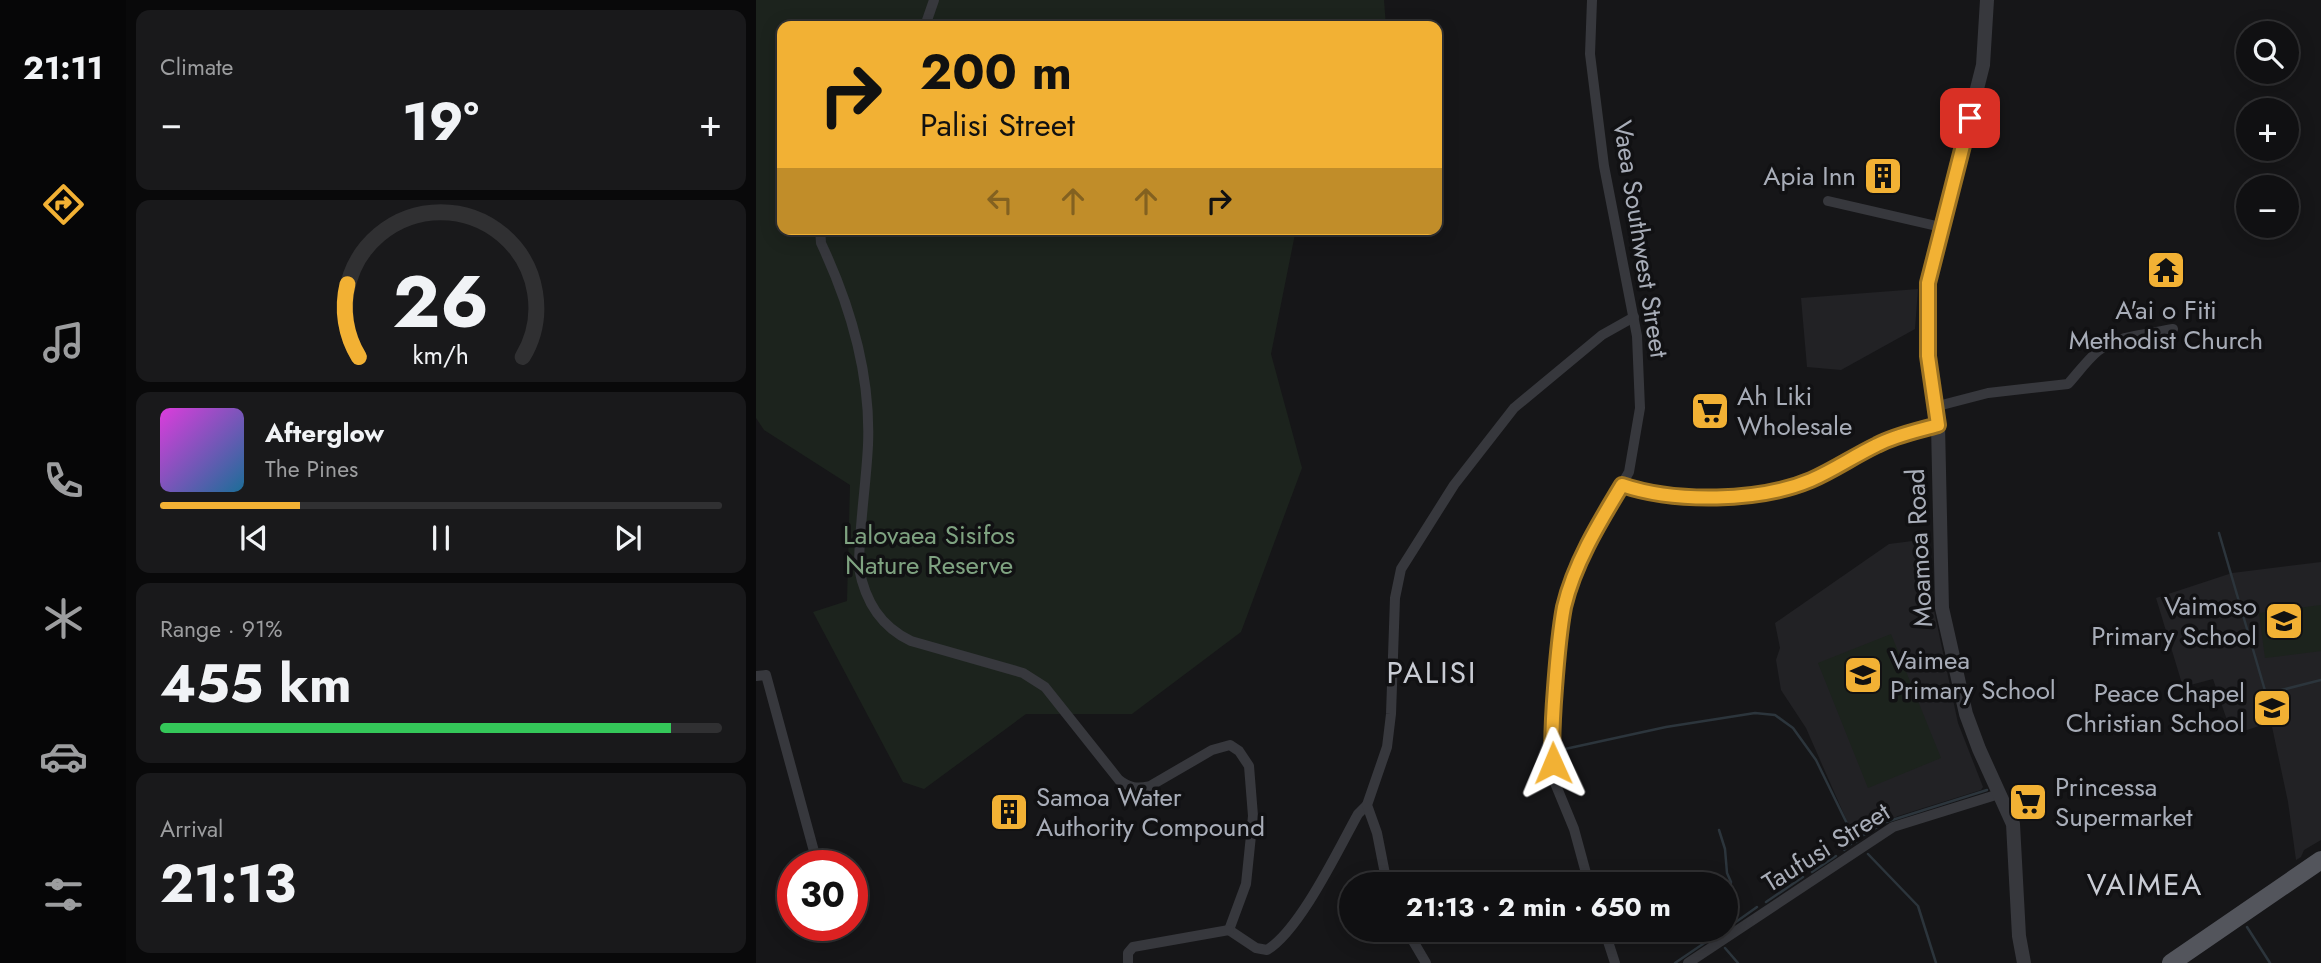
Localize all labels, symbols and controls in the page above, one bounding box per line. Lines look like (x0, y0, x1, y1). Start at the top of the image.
map controls (2236, 21, 2299, 238)
button: search (2236, 21, 2299, 84)
text: 200 m (920, 37, 1072, 107)
text: 21:11 (23, 45, 103, 91)
icon: right (805, 49, 896, 140)
text: Climate (160, 50, 233, 84)
text: 19° (402, 84, 479, 160)
pin (1940, 88, 2000, 148)
text: − (160, 95, 182, 150)
text: + (699, 95, 722, 150)
button: + (2236, 98, 2299, 161)
icon: arrive (1951, 99, 1989, 137)
text: Palisi Street (920, 102, 1075, 148)
street label: Vaea Southwest Street (1603, 118, 1679, 361)
building icon: Apia Inn (1862, 155, 1904, 197)
place label: Apia Inn (1763, 157, 1856, 195)
button: − (2236, 175, 2299, 238)
icon: directions (39, 180, 88, 229)
icon: left (981, 182, 1019, 220)
icon: ahead (1054, 182, 1092, 220)
icon: ahead (1127, 182, 1165, 220)
icon: right (1200, 182, 1238, 220)
temple icon: A'ai o Fiti Methodist Church (2145, 249, 2187, 291)
text: 26 (393, 250, 489, 355)
place label: A'ai o Fiti Methodist Church (2069, 291, 2263, 359)
icon: music (39, 318, 88, 367)
text: km/h (413, 337, 469, 373)
place label: Ah Liki Wholesale (1737, 377, 1852, 445)
supermarket icon: Ah Liki Wholesale (1689, 390, 1731, 432)
text: Afterglow (265, 414, 384, 452)
text: The Pines (265, 452, 358, 486)
icon: phone (39, 456, 88, 505)
street label: Moamoa Road (1896, 468, 1942, 628)
park label: Lalovaea Sisifos Nature Reserve (843, 516, 1015, 584)
icon: previous (235, 519, 273, 557)
icon: pause (422, 519, 460, 557)
icon: next (609, 519, 647, 557)
place label: Vaimoso Primary School (2091, 587, 2257, 655)
icon: climate (39, 594, 88, 643)
school or university icon: Vaimoso Primary School (2263, 600, 2305, 642)
text: Range · 91% (160, 612, 283, 646)
place label: Vaimea Primary School (1890, 641, 2056, 709)
text: 455 km (160, 646, 352, 722)
district label: PALISI (1387, 651, 1477, 694)
school or university icon: Vaimea Primary School (1842, 654, 1884, 696)
place label: Peace Chapel Christian School (2066, 674, 2245, 742)
school or university icon: Peace Chapel Christian School (2251, 687, 2293, 729)
position arrow (1516, 726, 1590, 800)
icon: car (39, 732, 88, 781)
place label: Princessa Supermarket (2055, 768, 2193, 836)
place label: Samoa Water Authority Compound (1036, 778, 1265, 846)
supermarket icon: Princessa Supermarket (2007, 781, 2049, 823)
building icon: Samoa Water Authority Compound (988, 791, 1030, 833)
street label: Taufusi Street (1755, 792, 1898, 901)
text: Arrival (160, 812, 223, 846)
text: 21:13 (160, 846, 296, 922)
speed limit sign: 30 (777, 850, 868, 941)
district label: VAIMEA (2087, 863, 2203, 906)
icon: filters (39, 870, 88, 919)
text: 21:13 · 2 min · 650 m (1406, 888, 1671, 926)

